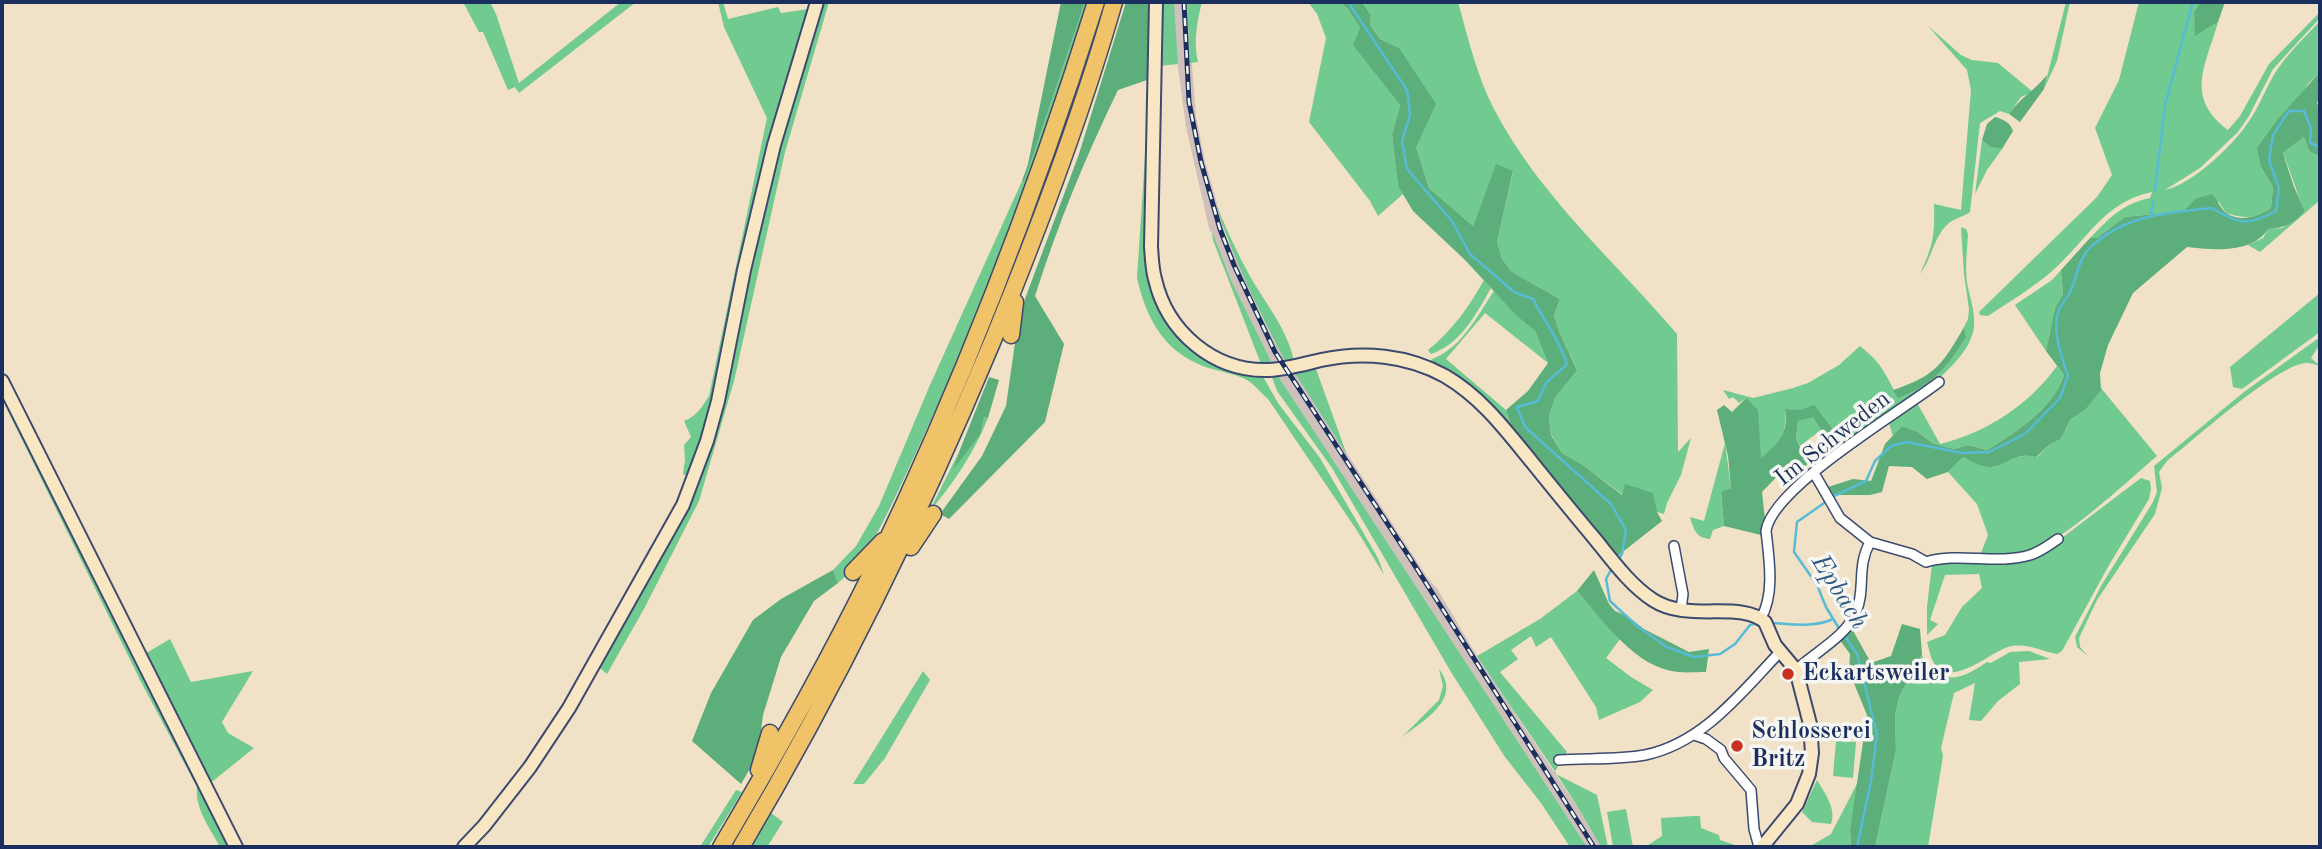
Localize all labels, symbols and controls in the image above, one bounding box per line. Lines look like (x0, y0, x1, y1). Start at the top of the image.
street label: Im Schweden (1769, 385, 1897, 493)
water label: Epbach (1804, 549, 1874, 635)
place label: Eckartsweiler (1802, 660, 1950, 688)
marker: Eckartsweiler (1780, 666, 1796, 682)
place label: Schlosserei Britz (1751, 718, 1871, 774)
marker: Schlosserei Britz (1729, 738, 1745, 754)

